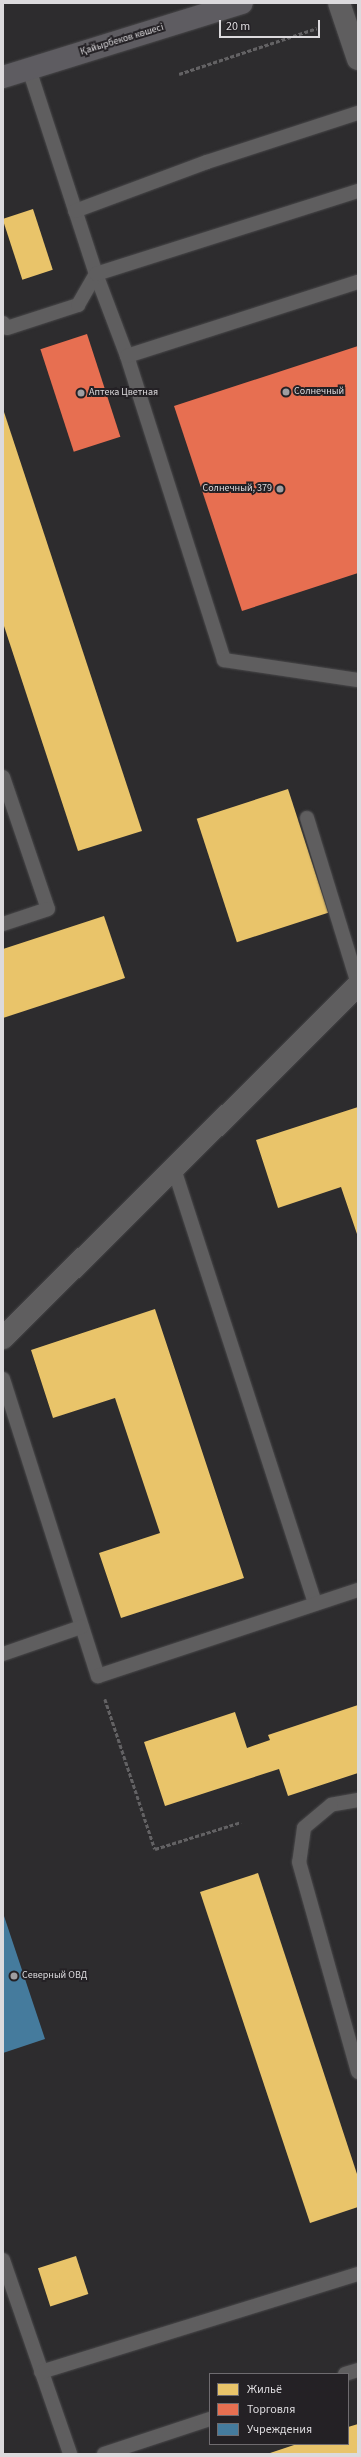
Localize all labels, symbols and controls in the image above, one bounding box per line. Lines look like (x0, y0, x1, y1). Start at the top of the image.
scale bar (221, 12, 322, 38)
text: 20 m (226, 18, 250, 35)
street label: Қайырбеков көшесі (79, 22, 165, 58)
place label: Солнечный (294, 386, 344, 398)
place label: Аптека Цветная (89, 387, 158, 399)
marker: Солнечный (281, 387, 291, 397)
marker: Аптека Цветная (76, 388, 86, 398)
place label: Солнечный, 379 (202, 483, 272, 495)
marker: Солнечный, 379 (275, 484, 285, 494)
place label: Северный ОВД (22, 1970, 87, 1982)
marker: Северный ОВД (9, 1971, 19, 1981)
legend (209, 2373, 349, 2445)
text: Жильё (247, 2381, 282, 2398)
text: Торговля (247, 2401, 295, 2418)
text: Учреждения (247, 2421, 312, 2438)

